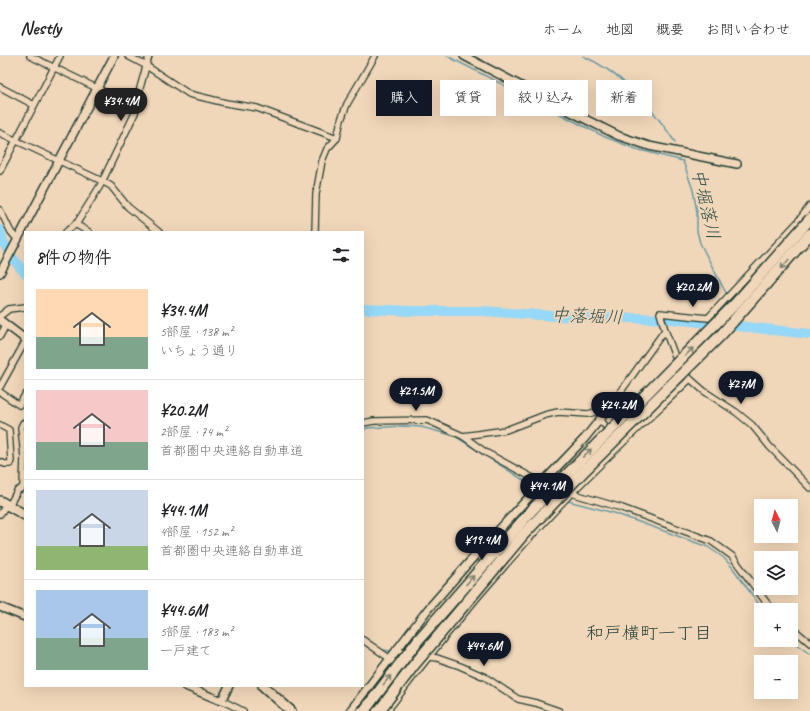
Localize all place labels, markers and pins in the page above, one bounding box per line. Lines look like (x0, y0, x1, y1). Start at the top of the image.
pin: ¥34.4M (88, 88, 154, 122)
pin: ¥20.2M (660, 274, 726, 308)
pin: ¥27M (717, 371, 765, 405)
pin: ¥21.5M (383, 378, 449, 412)
pin: ¥24.2M (585, 392, 651, 426)
pin: ¥44.1M (514, 473, 580, 507)
pin: ¥19.4M (449, 527, 515, 561)
pin: ¥44.6M (451, 633, 517, 667)

